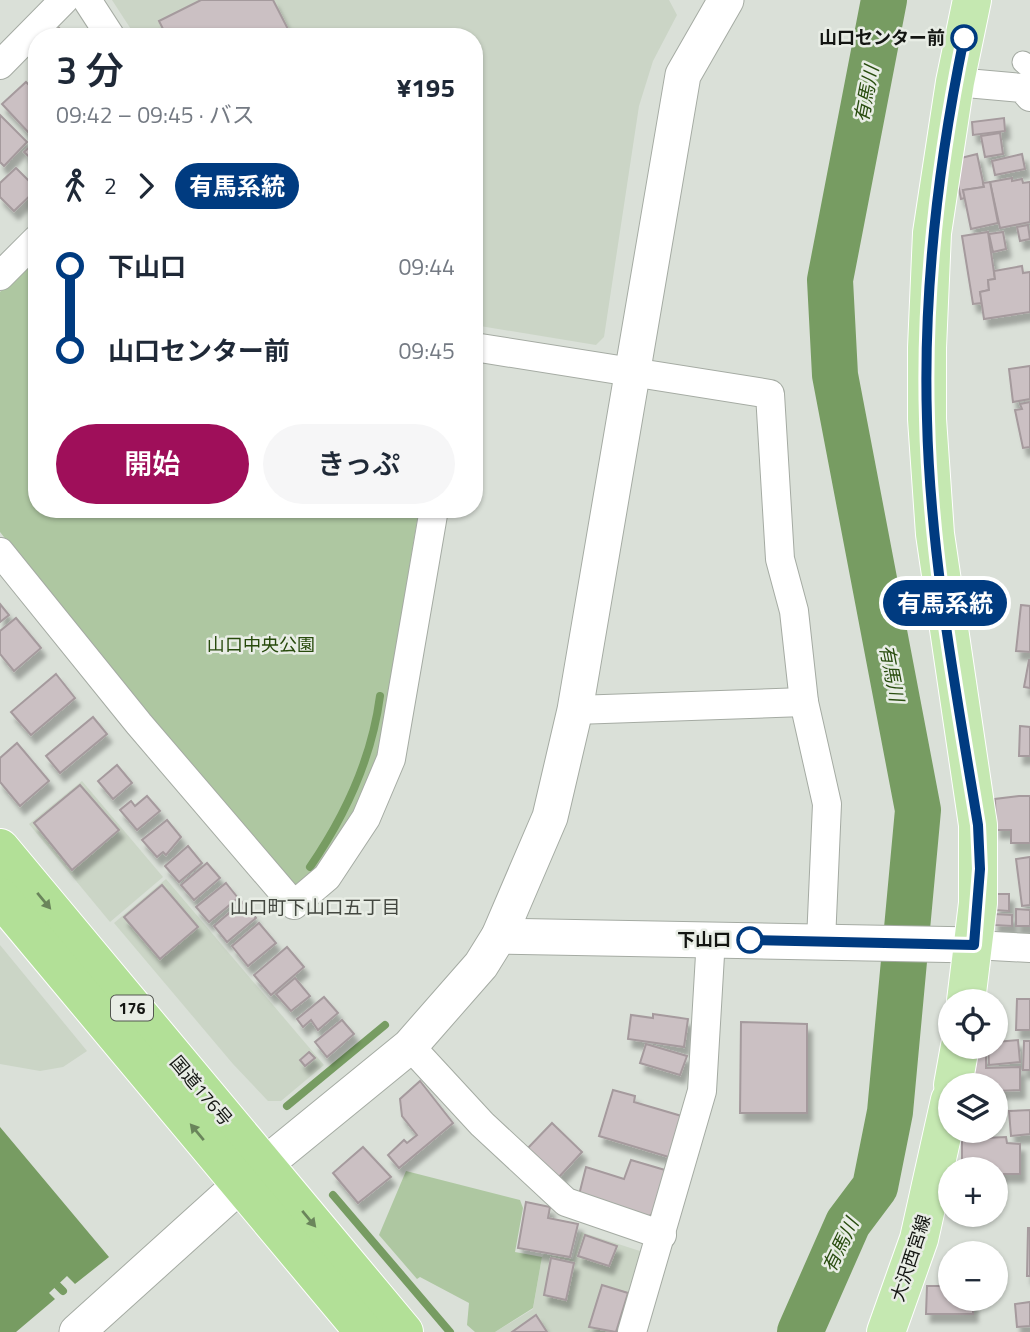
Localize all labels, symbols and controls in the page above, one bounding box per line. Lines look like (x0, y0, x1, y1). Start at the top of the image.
place label: 山口センター前 (819, 24, 945, 51)
marker: 山口センター前 (951, 25, 977, 51)
text: 3 分 (56, 41, 124, 99)
water label: 有馬川 (846, 61, 886, 125)
text: ¥195 (397, 68, 455, 107)
text: 09:42 – 09:45 · バス (56, 97, 255, 132)
icon: walk (56, 167, 94, 205)
icon: forward (127, 167, 165, 205)
text: 2 (104, 168, 117, 203)
text: 有馬系統 (189, 168, 285, 204)
text: 下山口 (108, 247, 186, 286)
text: 09:44 (398, 249, 455, 284)
text: 山口センター前 (108, 331, 290, 370)
text: 09:45 (398, 333, 455, 368)
button: 開始 (56, 424, 249, 504)
button: きっぷ (263, 424, 455, 504)
line badge: 有馬系統 (896, 580, 994, 626)
text: 有馬系統 (897, 585, 993, 621)
park label: 山口中央公園 (207, 631, 315, 658)
water label: 有馬川 (873, 642, 913, 706)
one-way arrow (36, 892, 51, 910)
district label: 山口町下山口五丁目 (229, 892, 401, 921)
place label: 下山口 (677, 926, 731, 953)
marker: 下山口 (737, 927, 763, 953)
map controls (938, 989, 1008, 1311)
button: locate (938, 989, 1008, 1059)
road number: 176 (111, 996, 153, 1020)
street label: 国道176号 (164, 1050, 239, 1132)
button: layers (938, 1073, 1008, 1143)
one-way arrow (190, 1124, 205, 1141)
button: + (938, 1157, 1008, 1227)
one-way arrow (301, 1209, 316, 1227)
water label: 有馬川 (814, 1211, 866, 1277)
street label: 大沢西宮線 (884, 1211, 937, 1305)
button: − (938, 1241, 1008, 1311)

